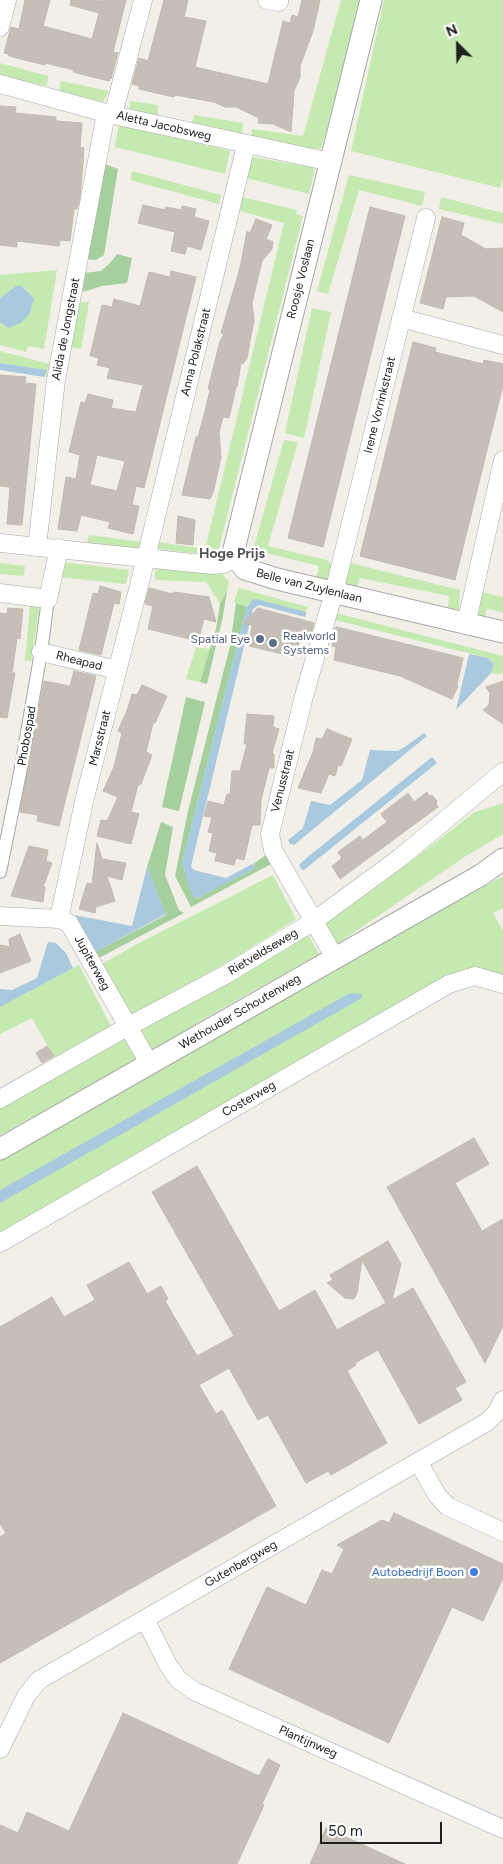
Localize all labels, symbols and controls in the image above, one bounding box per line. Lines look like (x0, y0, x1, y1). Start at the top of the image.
north arrow (433, 20, 483, 70)
text: N (444, 21, 460, 41)
street label: Aletta Jacobsweg (115, 108, 213, 144)
street label: Roosje Voslaan (284, 238, 318, 320)
street label: Alida de Jongstraat (49, 277, 83, 381)
street label: Anna Polakstraat (178, 307, 214, 397)
street label: Irene Vorrinkstraat (361, 355, 399, 455)
district label: Hoge Prijs (199, 546, 265, 562)
street label: Belle van Zuylenlaan (255, 566, 363, 606)
place label: Realworld Systems (283, 629, 336, 657)
place label: Spatial Eye (191, 632, 250, 646)
marker: Spatial Eye (254, 633, 266, 645)
marker: Realworld Systems (267, 637, 279, 649)
street label: Rheapad (54, 648, 104, 674)
street label: Phobospad (15, 705, 39, 767)
street label: Marsstraat (86, 709, 114, 767)
street label: Venusstraat (268, 748, 298, 814)
street label: Rietveldseweg (226, 926, 300, 978)
street label: Jupiterweg (71, 933, 113, 993)
street label: Wethouder Schoutenweg (177, 971, 303, 1053)
street label: Costerweg (220, 1078, 278, 1120)
street label: Gutenbergweg (202, 1537, 280, 1591)
place label: Autobedrijf Boon (372, 1565, 464, 1579)
marker: Autobedrijf Boon (468, 1566, 480, 1578)
street label: Plantijnweg (277, 1723, 339, 1761)
scale bar (323, 1812, 446, 1844)
text: 50 m (328, 1822, 363, 1840)

